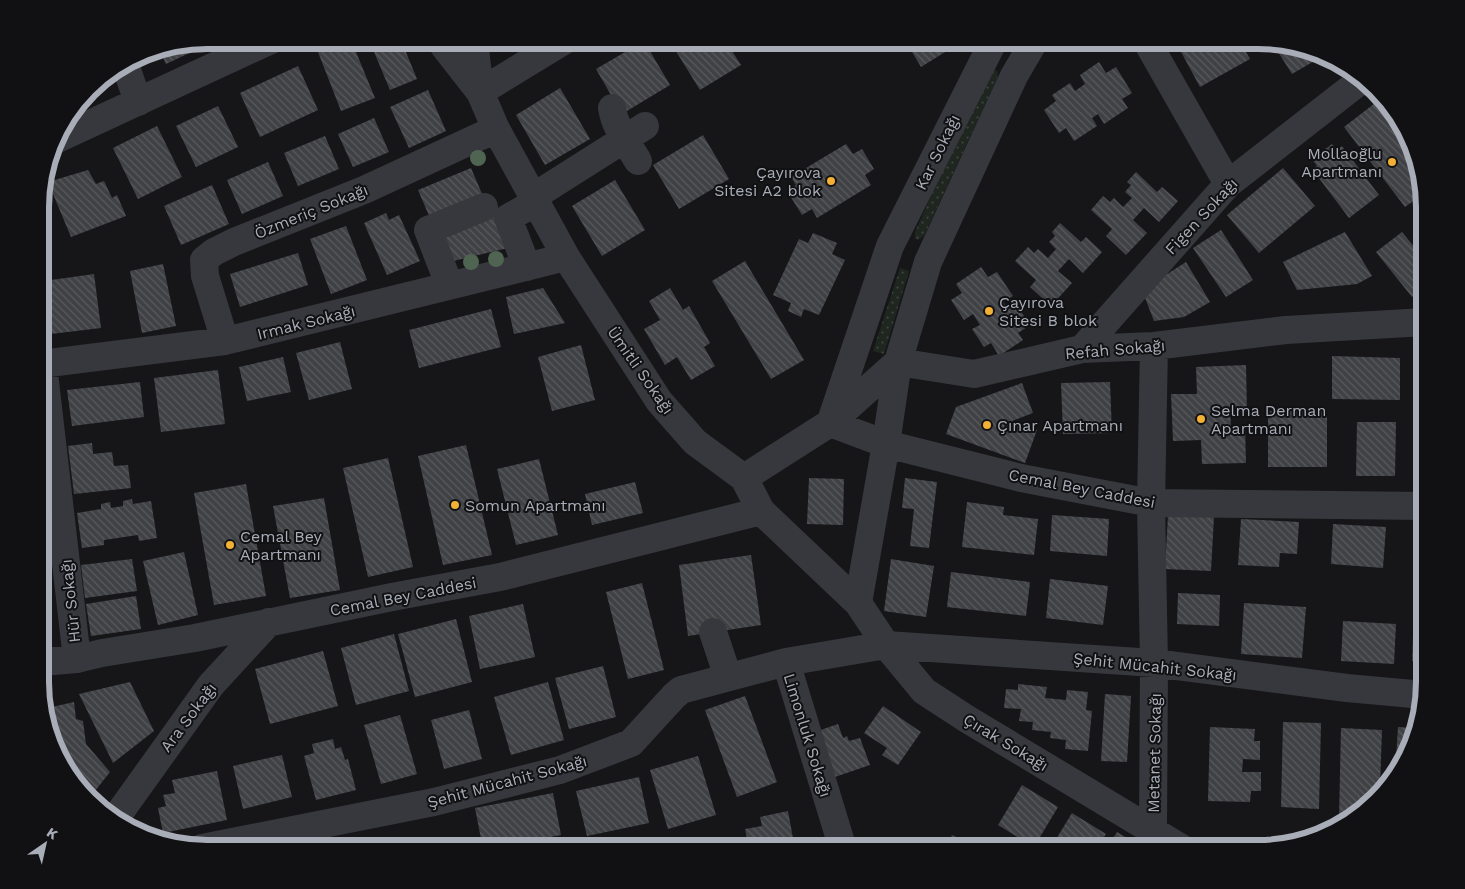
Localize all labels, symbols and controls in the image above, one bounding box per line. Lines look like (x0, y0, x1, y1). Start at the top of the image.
street label: Kar Sokağı (911, 111, 964, 193)
place label: Mollaoğlu Apartmanı (1301, 144, 1382, 181)
marker: Mollaoğlu Apartmanı (1386, 156, 1398, 168)
place label: Çayırova Sitesi A2 blok (714, 163, 821, 200)
street label: Figen Sokağı (1161, 174, 1242, 259)
marker: Çayırova Sitesi A2 blok (825, 175, 837, 187)
street label: Özmeriç Sokağı (252, 180, 371, 243)
place label: Çayırova Sitesi B blok (999, 293, 1097, 330)
street label: Irmak Sokağı (255, 301, 357, 344)
marker: Çayırova Sitesi B blok (983, 305, 995, 317)
street label: Ümitli Sokağı (603, 323, 678, 418)
street label: Refah Sokağı (1064, 336, 1166, 363)
place label: Selma Derman Apartmanı (1211, 401, 1326, 438)
marker: Selma Derman Apartmanı (1195, 413, 1207, 425)
place label: Çınar Apartmanı (997, 416, 1123, 435)
marker: Çınar Apartmanı (981, 419, 993, 431)
street label: Cemal Bey Caddesi (1007, 465, 1157, 512)
place label: Somun Apartmanı (465, 496, 606, 515)
marker: Somun Apartmanı (449, 499, 461, 511)
place label: Cemal Bey Apartmanı (240, 527, 323, 564)
marker: Cemal Bey Apartmanı (224, 539, 236, 551)
street label: Hür Sokağı (57, 558, 84, 644)
street label: Cemal Bey Caddesi (328, 573, 478, 620)
street label: Şehit Mücahit Sokağı (1072, 648, 1238, 685)
street label: Limonluk Sokağı (780, 671, 835, 799)
street label: Ara Sokağı (156, 679, 221, 756)
street label: Metanet Sokağı (1144, 693, 1165, 813)
street label: Çırak Sokağı (960, 710, 1052, 775)
street label: Şehit Mücahit Sokağı (425, 751, 589, 812)
north arrow (20, 819, 70, 869)
text: K (44, 824, 61, 843)

